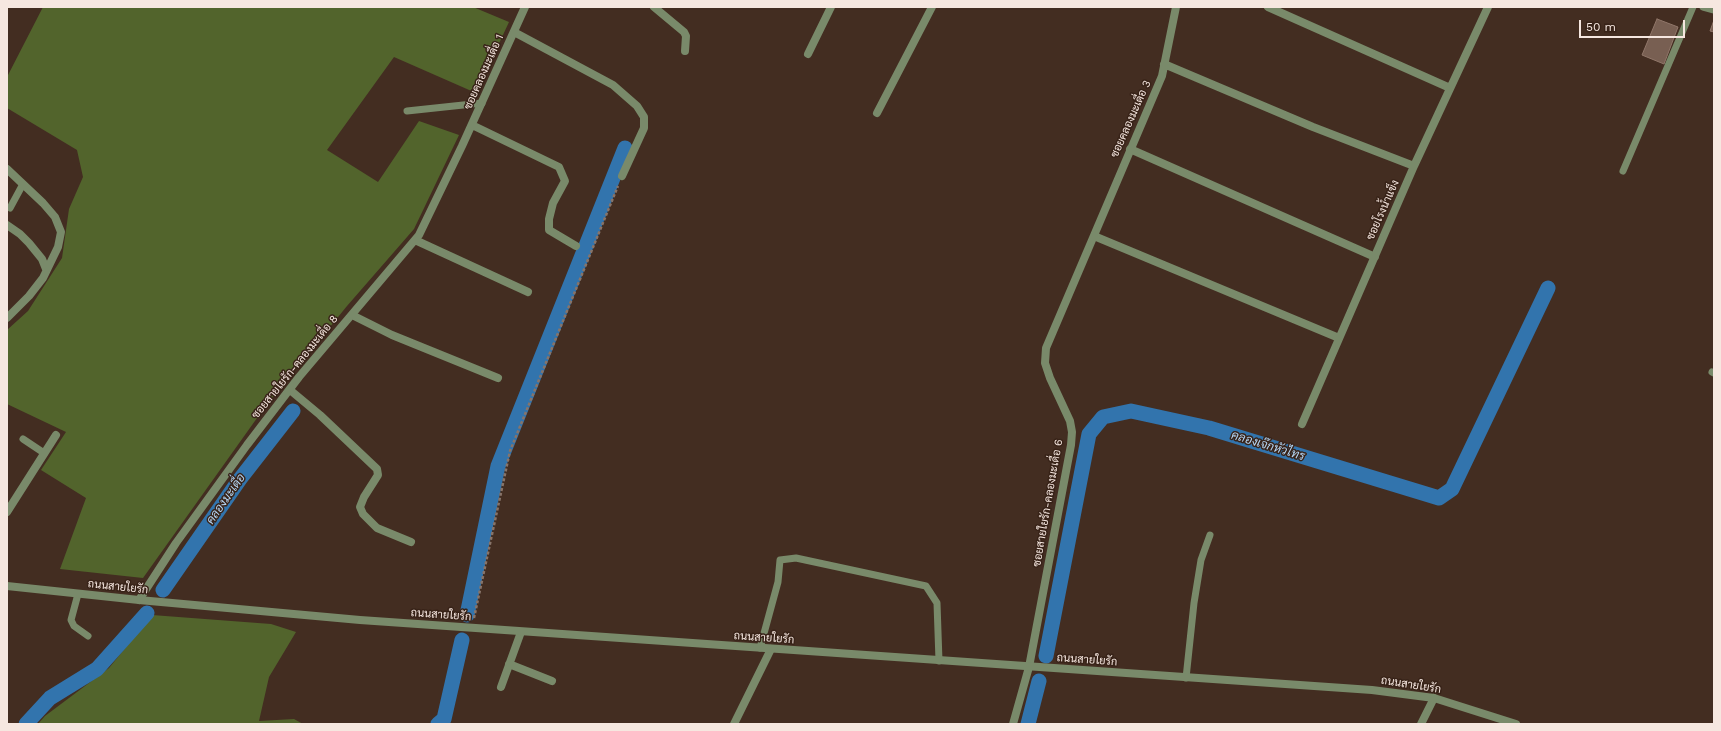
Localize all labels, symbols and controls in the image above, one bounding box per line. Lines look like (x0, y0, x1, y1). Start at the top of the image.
scale bar (1581, 12, 1687, 38)
text: 50 m (1586, 20, 1616, 34)
street label: ซอยคลองมะเดื่อ 1 (461, 32, 507, 112)
street label: ซอยคลองมะเดื่อ 3 (1108, 78, 1154, 160)
street label: ซอยโรงน้ำแข็ง (1364, 178, 1402, 242)
street label: ซอยสายใยรัก-คลองมะเดื่อ 8 (249, 313, 341, 421)
water label: คลองเจ๊กหัวไทร (1229, 428, 1307, 464)
street label: ซอยสายใยรัก-คลองมะเดื่อ 6 (1030, 438, 1066, 568)
water label: คลองมะเดื่อ (203, 471, 249, 527)
street label: ถนนสายใยรัก (87, 577, 149, 597)
street label: ถนนสายใยรัก (410, 606, 472, 624)
street label: ถนนสายใยรัก (733, 629, 795, 647)
street label: ถนนสายใยรัก (1056, 651, 1118, 669)
street label: ถนนสายใยรัก (1380, 674, 1442, 696)

